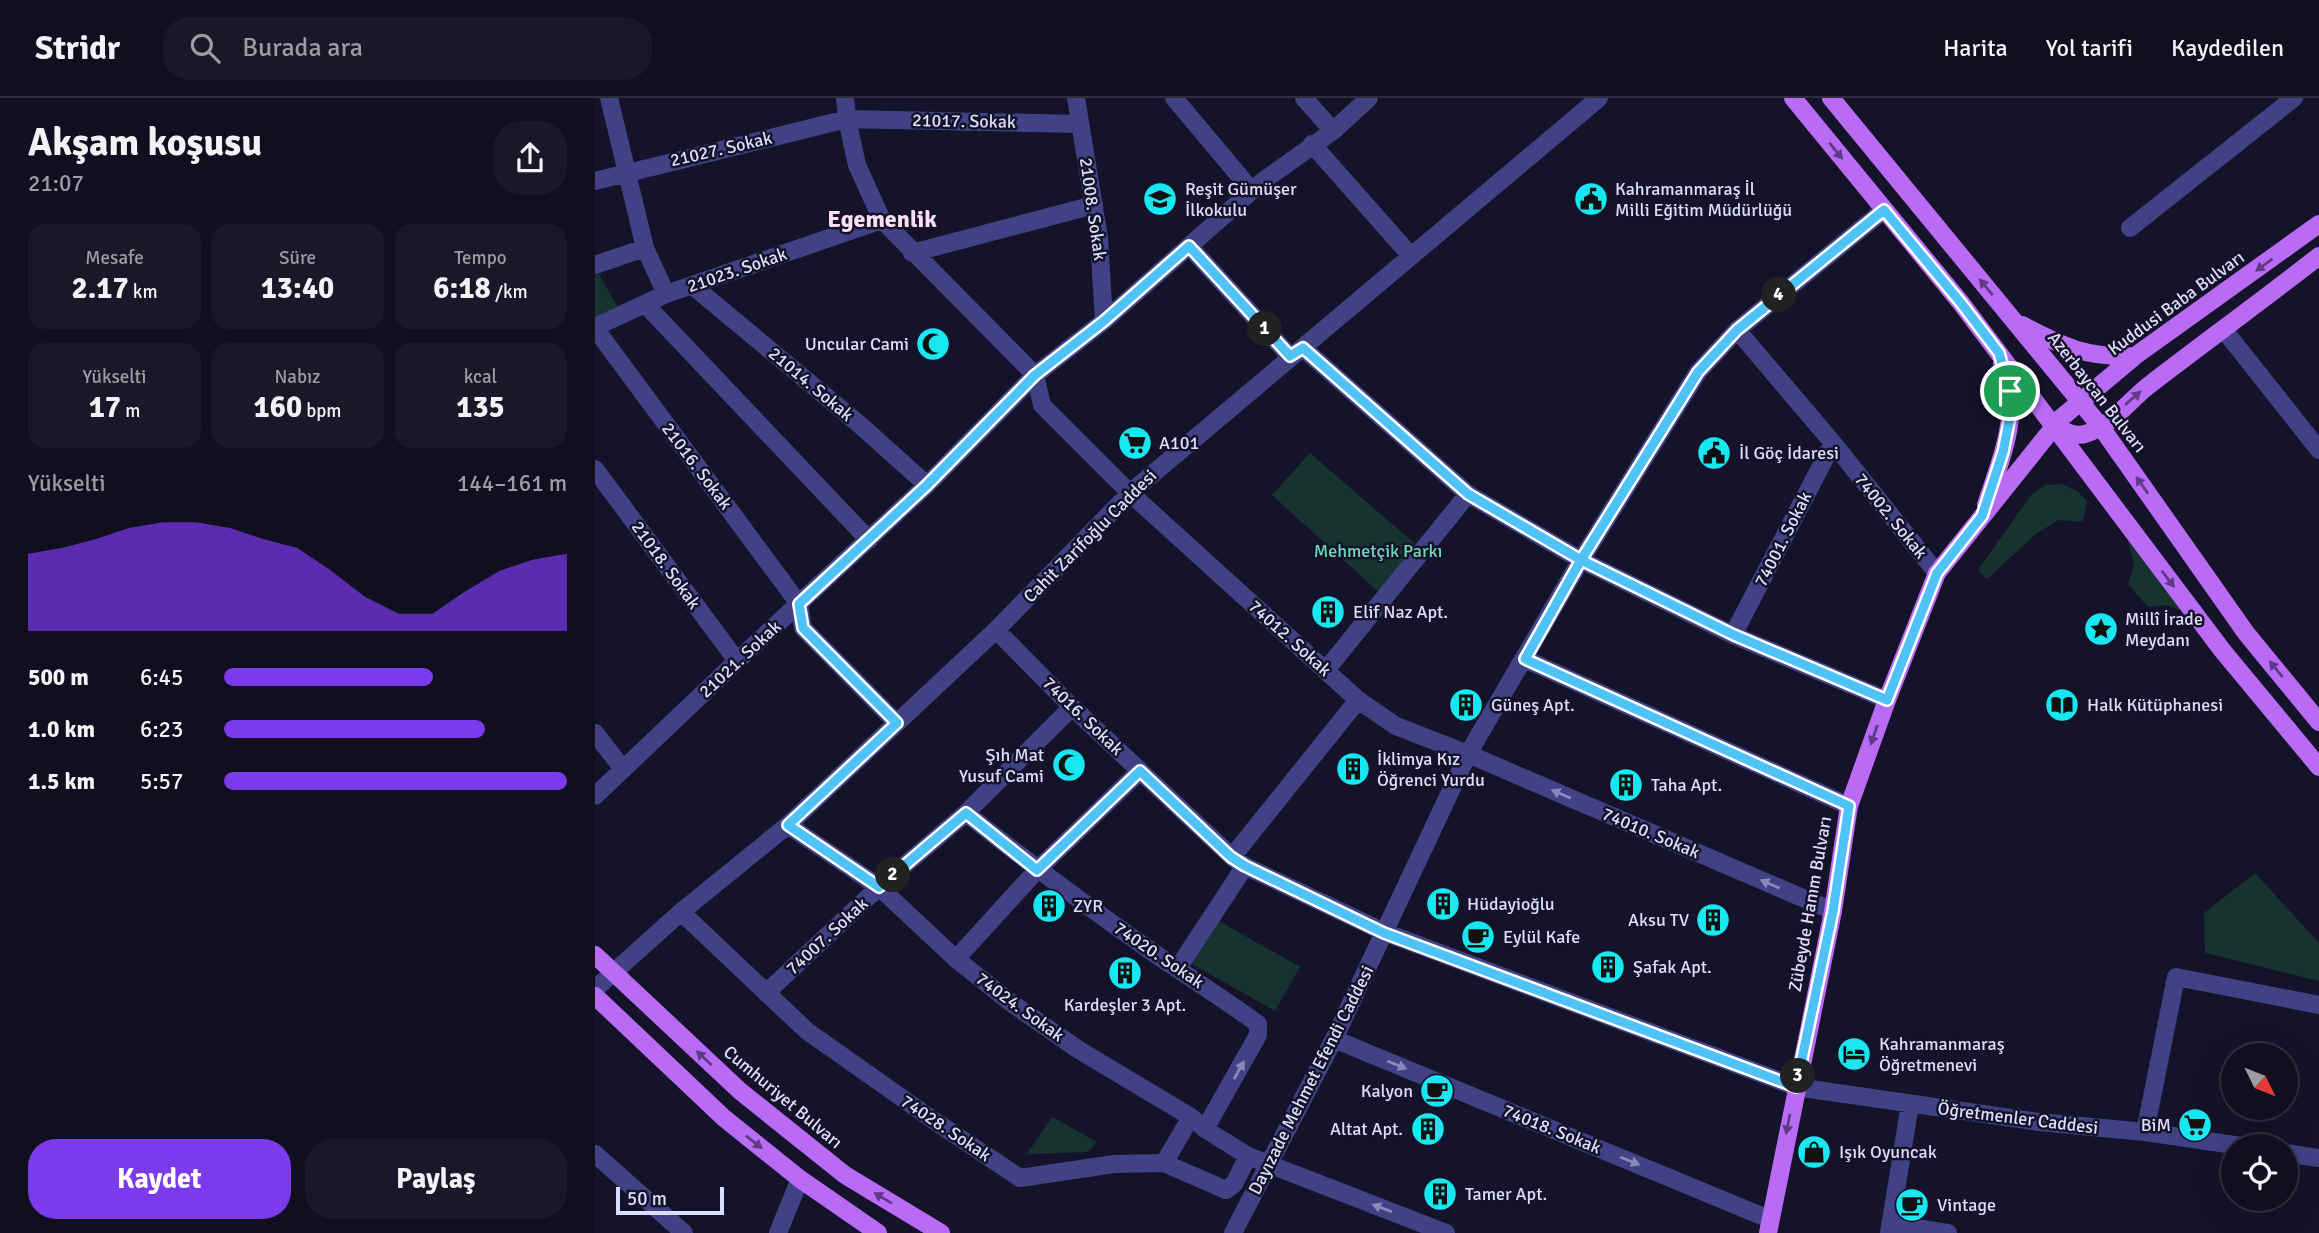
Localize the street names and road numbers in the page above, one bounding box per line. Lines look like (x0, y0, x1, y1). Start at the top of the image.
street label: 21017. Sokak (912, 109, 1016, 133)
street label: 21027. Sokak (668, 127, 774, 171)
street label: 21008. Sokak (1075, 156, 1111, 262)
street label: 21023. Sokak (684, 243, 790, 297)
street label: Kuddusi Baba Bulvarı (2103, 246, 2249, 360)
street label: Azerbaycan Bulvarı (2043, 327, 2151, 457)
street label: 21014. Sokak (764, 342, 858, 426)
street label: 21016. Sokak (657, 418, 737, 514)
street label: Cahit Zarifoğlu Caddesi (1019, 465, 1161, 607)
street label: 74002. Sokak (1850, 469, 1932, 563)
street label: 74001. Sokak (1750, 488, 1816, 590)
street label: 21018. Sokak (627, 517, 705, 613)
street label: 74012. Sokak (1244, 595, 1336, 681)
street label: 21021. Sokak (695, 616, 785, 702)
street label: 74016. Sokak (1038, 672, 1128, 760)
street label: 74010. Sokak (1599, 803, 1703, 863)
street label: Zübeyde Hanım Bulvarı (1784, 815, 1836, 993)
street label: 74007. Sokak (782, 893, 872, 979)
street label: 74020. Sokak (1110, 917, 1208, 993)
street label: Dayızade Mehmet Efendi Caddesi (1244, 962, 1378, 1198)
street label: 74024. Sokak (972, 968, 1068, 1046)
street label: Cumhuriyet Bulvarı (719, 1041, 847, 1153)
street label: 74028. Sokak (897, 1090, 995, 1166)
street label: Öğretmenler Caddesi (1937, 1097, 2099, 1139)
street label: 74018. Sokak (1500, 1099, 1604, 1159)

